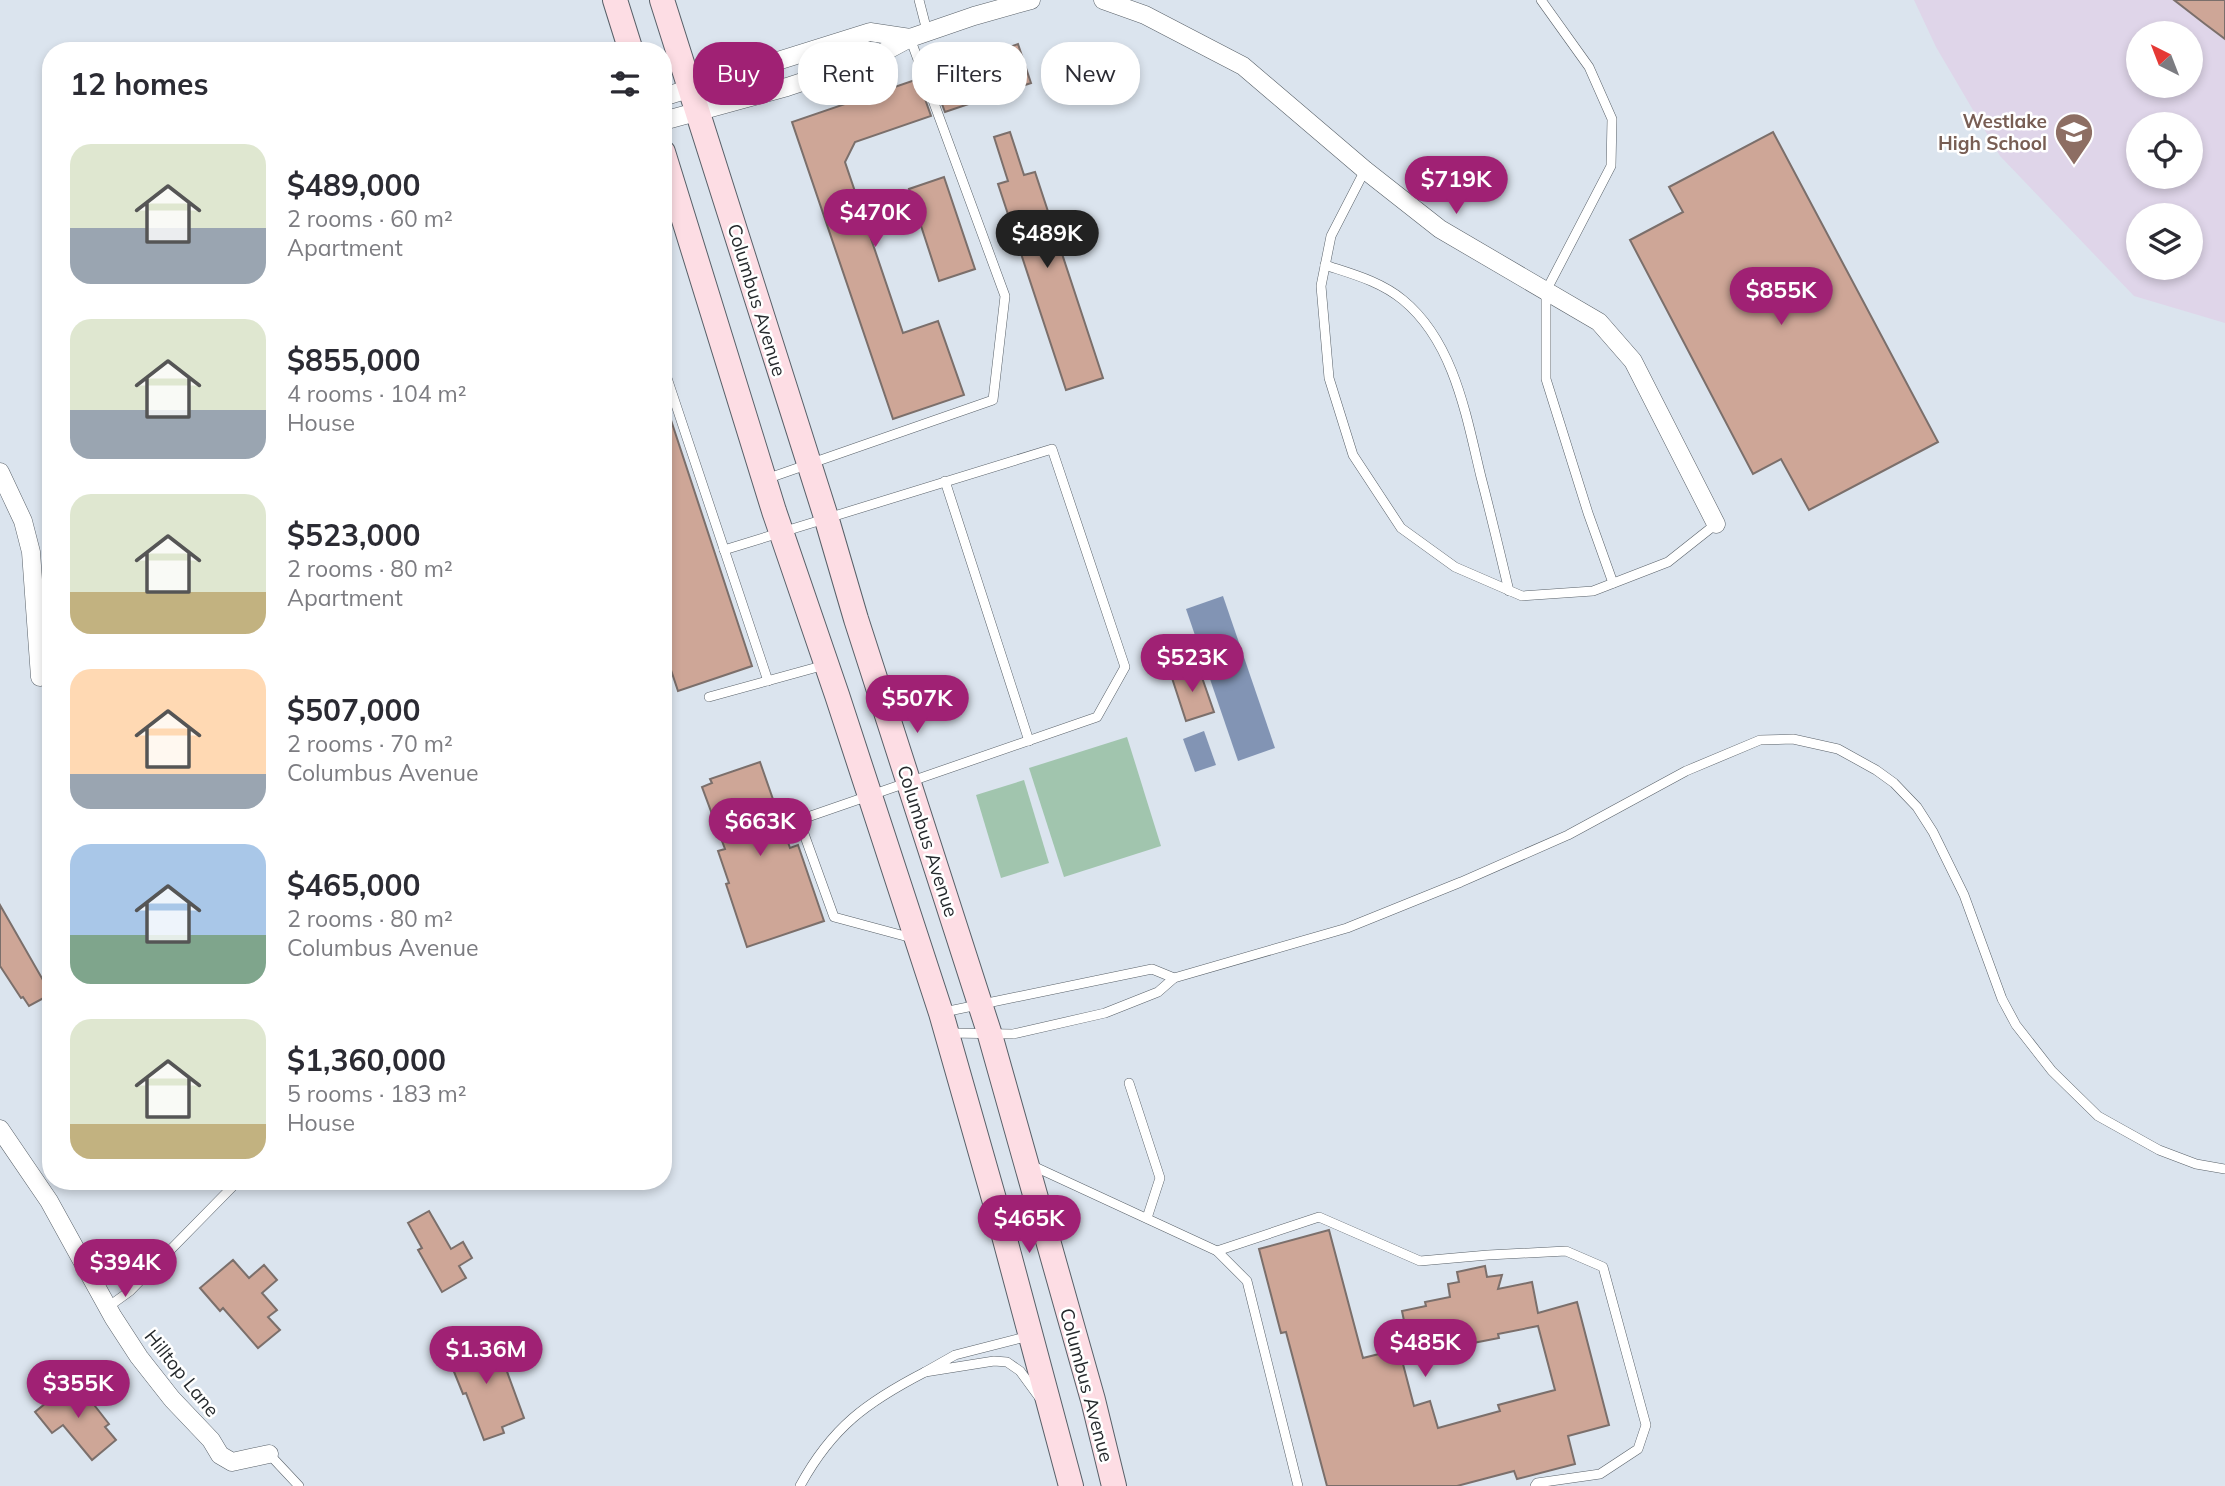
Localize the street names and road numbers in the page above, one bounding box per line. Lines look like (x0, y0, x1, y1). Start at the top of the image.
street label: Columbus Avenue (722, 221, 792, 379)
street label: Columbus Avenue (892, 762, 964, 920)
street label: Columbus Avenue (1055, 1305, 1119, 1465)
street label: Hilltop Lane (140, 1325, 224, 1421)

